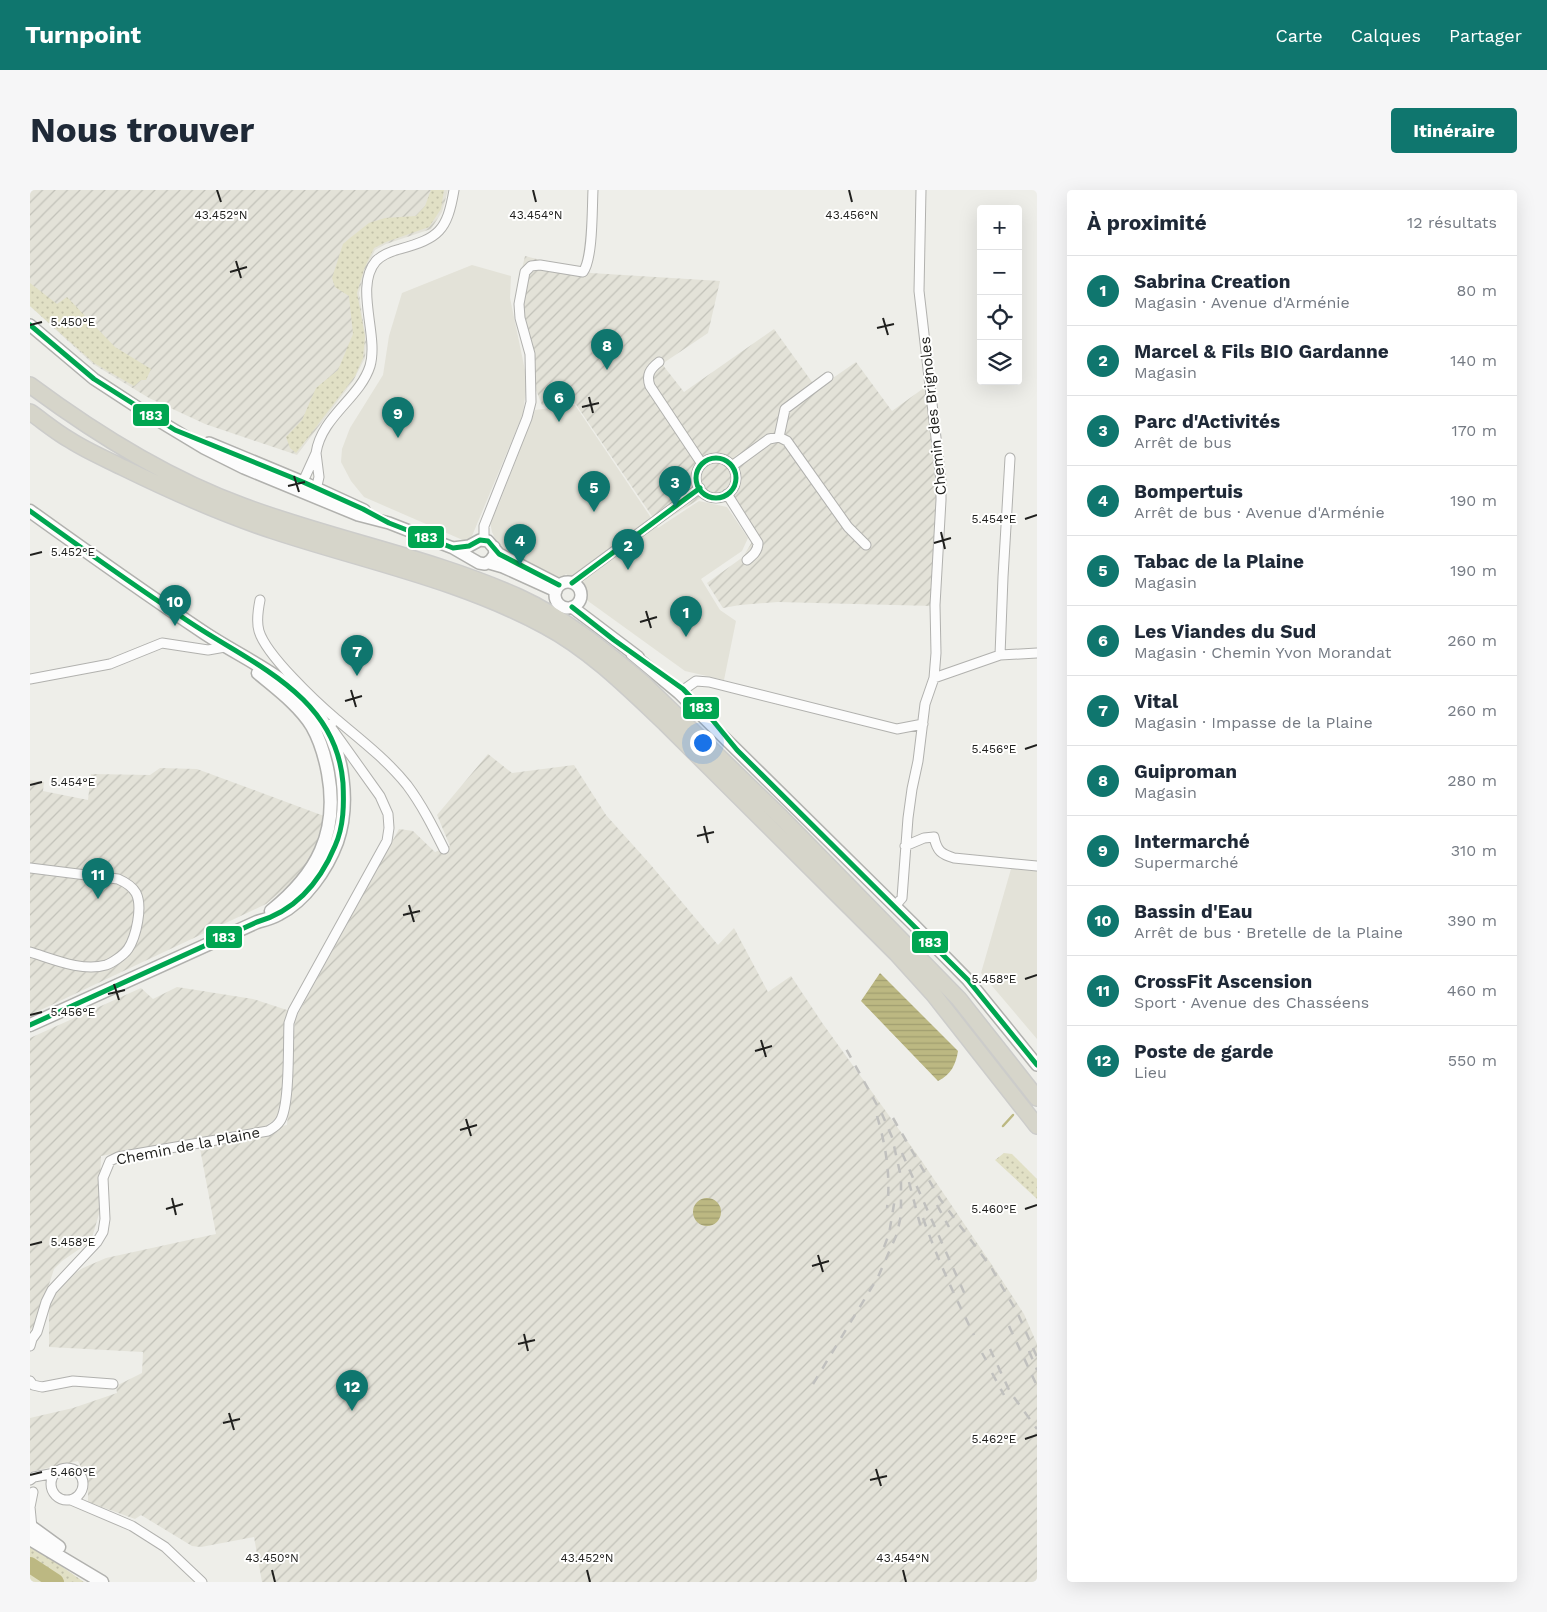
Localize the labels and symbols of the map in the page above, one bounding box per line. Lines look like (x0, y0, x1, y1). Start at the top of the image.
text: 43.452°N (194, 208, 248, 222)
text: 43.454°N (509, 208, 563, 222)
text: 43.456°N (825, 208, 879, 222)
text: 5.450°E (50, 315, 96, 329)
pin: 8 (591, 329, 623, 370)
street label: Chemin des Brignoles (916, 336, 950, 496)
pin: 6 (543, 381, 575, 422)
pin: 9 (382, 397, 414, 438)
line badge: 183 (132, 403, 170, 427)
text: 183 (139, 407, 163, 423)
pin: 3 (659, 466, 691, 507)
pin: 5 (578, 471, 610, 512)
text: 5.454°E (972, 512, 1017, 526)
pin: 4 (504, 524, 536, 565)
line badge: 183 (407, 525, 445, 549)
text: 183 (414, 529, 438, 545)
pin: 2 (612, 529, 644, 570)
text: 5.452°E (51, 545, 96, 559)
pin: 10 (159, 585, 191, 626)
pin: 1 (670, 596, 702, 637)
pin: 7 (341, 635, 373, 676)
line badge: 183 (682, 696, 720, 720)
text: 183 (689, 699, 713, 715)
your location (690, 730, 716, 756)
text: 5.456°E (972, 742, 1017, 756)
text: 5.454°E (51, 775, 96, 789)
pin: 11 (82, 858, 114, 899)
line badge: 183 (205, 925, 243, 949)
text: 183 (212, 929, 236, 945)
line badge: 183 (911, 930, 949, 954)
text: 183 (918, 934, 942, 950)
text: 5.458°E (972, 972, 1017, 986)
text: 5.456°E (51, 1005, 96, 1019)
street label: Chemin de la Plaine (115, 1123, 261, 1169)
text: 5.460°E (971, 1202, 1017, 1216)
text: 5.458°E (51, 1235, 96, 1249)
pin: 12 (336, 1370, 368, 1411)
text: 5.462°E (972, 1432, 1017, 1446)
text: 5.460°E (50, 1465, 96, 1479)
text: 43.450°N (245, 1551, 299, 1565)
text: 43.452°N (560, 1551, 614, 1565)
text: 43.454°N (876, 1551, 930, 1565)

